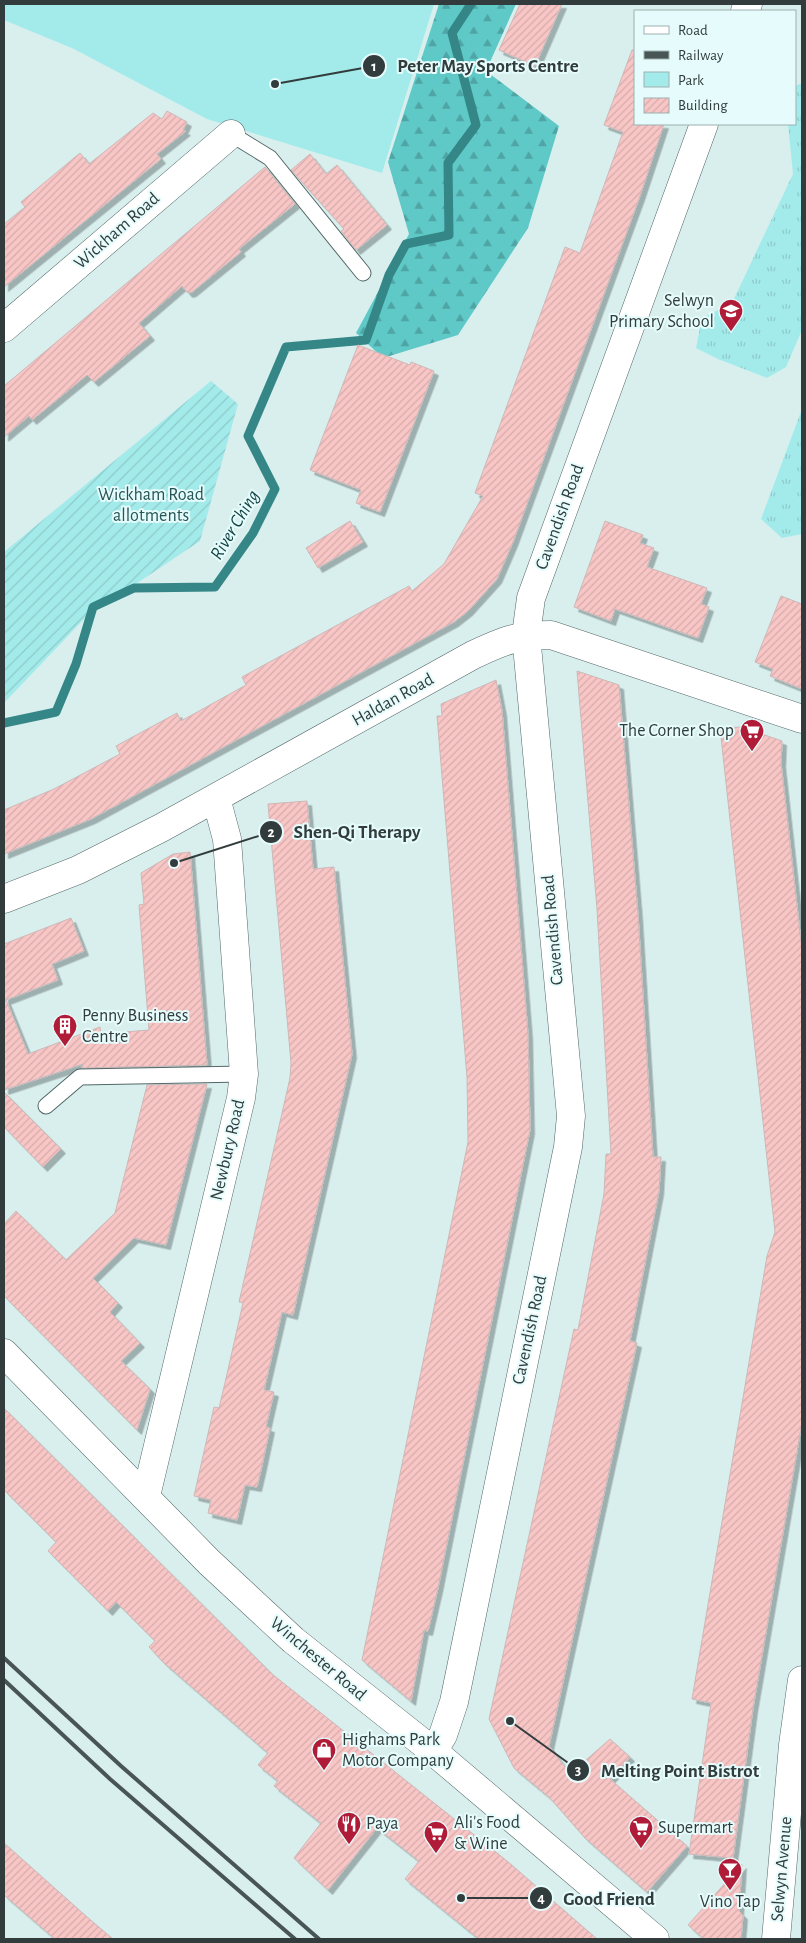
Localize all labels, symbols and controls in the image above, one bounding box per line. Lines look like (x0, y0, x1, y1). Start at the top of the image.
legend (634, 10, 796, 125)
text: Road (678, 23, 708, 38)
text: Railway (678, 48, 724, 63)
callout: Peter May Sports Centre (362, 49, 588, 83)
text: Peter May Sports Centre (397, 57, 579, 76)
text: 1 (371, 59, 377, 74)
text: Park (678, 73, 704, 88)
text: Building (678, 98, 728, 113)
street label: Wickham Road (71, 189, 163, 273)
place label: Selwyn Primary School (609, 292, 714, 331)
school or university icon: Selwyn Primary School (718, 298, 744, 332)
street label: Cavendish Road (533, 462, 587, 572)
park label: Wickham Road allotments (98, 486, 204, 525)
water label: River Ching (207, 487, 263, 563)
street label: Haldan Road (349, 670, 437, 730)
supermarket icon: The Corner Shop (739, 718, 765, 752)
place label: The Corner Shop (619, 722, 734, 740)
callout: Shen-Qi Therapy (259, 815, 430, 849)
text: Shen-Qi Therapy (294, 823, 421, 842)
text: 2 (267, 825, 275, 840)
street label: Cavendish Road (539, 874, 567, 986)
place label: Penny Business Centre (82, 1007, 188, 1046)
building icon: Penny Business Centre (52, 1013, 78, 1047)
street label: Newbury Road (208, 1098, 248, 1202)
street label: Cavendish Road (510, 1274, 550, 1386)
street label: Winchester Road (267, 1614, 369, 1704)
place label: Highams Park Motor Company (342, 1731, 454, 1770)
shop icon: Highams Park Motor Company (311, 1737, 337, 1771)
callout: Melting Point Bistrot (566, 1753, 769, 1787)
text: Melting Point Bistrot (601, 1762, 760, 1781)
text: 3 (575, 1763, 581, 1778)
restaurant icon: Paya (336, 1811, 362, 1845)
place label: Ali's Food & Wine (454, 1814, 520, 1853)
place label: Paya (366, 1815, 399, 1833)
supermarket icon: Supermart (628, 1815, 654, 1849)
street label: Selwyn Avenue (768, 1816, 796, 1922)
place label: Supermart (658, 1819, 733, 1837)
supermarket icon: Ali's Food & Wine (423, 1820, 449, 1854)
bar icon: Vino Tap (717, 1857, 743, 1891)
callout: Good Friend (529, 1881, 665, 1915)
text: Good Friend (563, 1890, 655, 1909)
text: 4 (537, 1891, 545, 1906)
place label: Vino Tap (700, 1893, 760, 1911)

